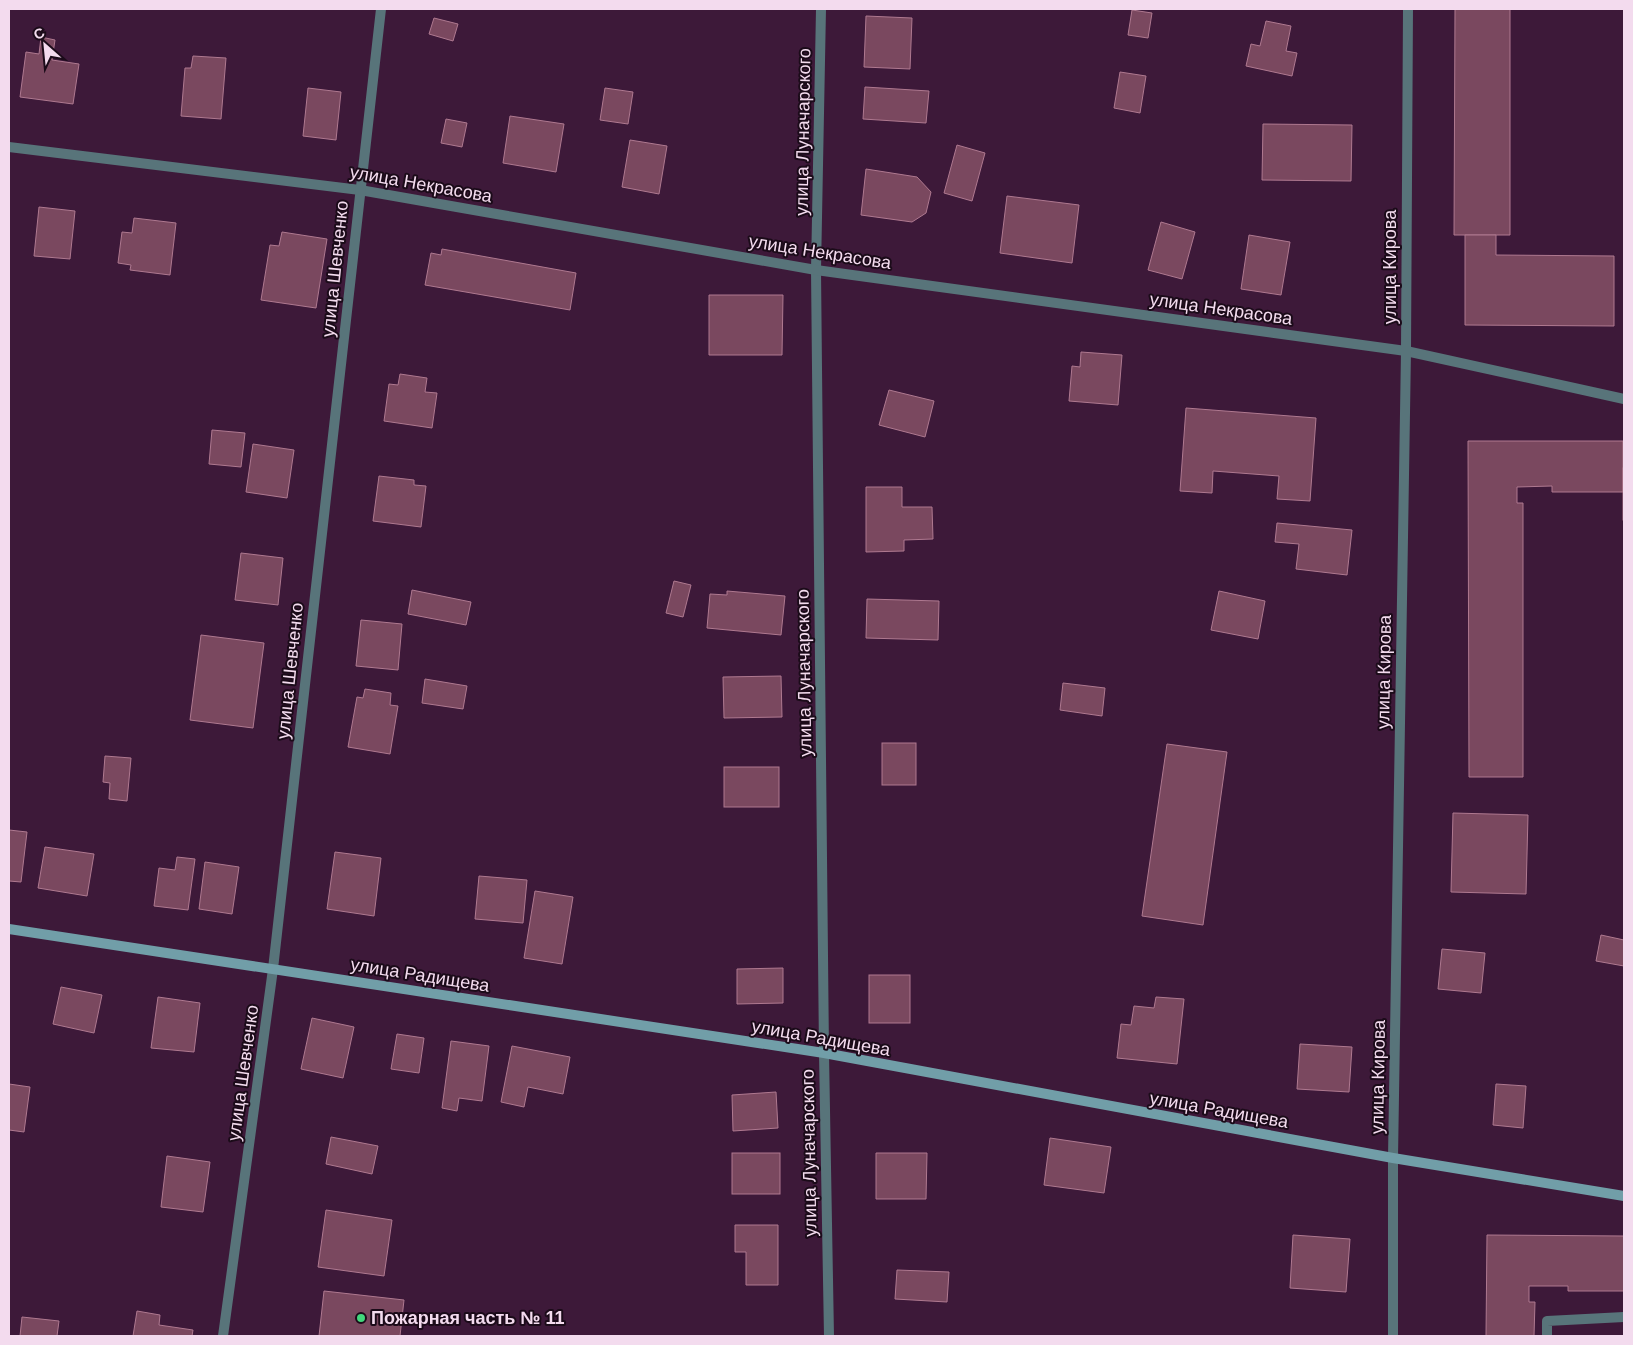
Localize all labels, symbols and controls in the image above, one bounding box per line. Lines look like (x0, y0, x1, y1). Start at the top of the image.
north arrow (20, 20, 70, 70)
text: С (31, 24, 47, 43)
street label: улица Луначарского (792, 48, 814, 216)
street label: улица Некрасова (348, 162, 495, 207)
street label: улица Шевченко (318, 200, 352, 338)
street label: улица Кирова (1380, 209, 1400, 324)
street label: улица Некрасова (747, 231, 894, 273)
street label: улица Некрасова (1148, 289, 1295, 329)
street label: улица Луначарского (793, 589, 815, 757)
street label: улица Шевченко (273, 602, 307, 740)
street label: улица Кирова (1373, 614, 1395, 729)
street label: улица Радищева (349, 954, 492, 996)
street label: улица Шевченко (224, 1004, 262, 1142)
street label: улица Радищева (750, 1016, 893, 1060)
street label: улица Кирова (1367, 1019, 1389, 1134)
street label: улица Луначарского (798, 1069, 820, 1237)
street label: улица Радищева (1148, 1088, 1291, 1132)
place label: Пожарная часть № 11 (371, 1308, 565, 1328)
marker: Пожарная часть № 11 (355, 1312, 367, 1324)

